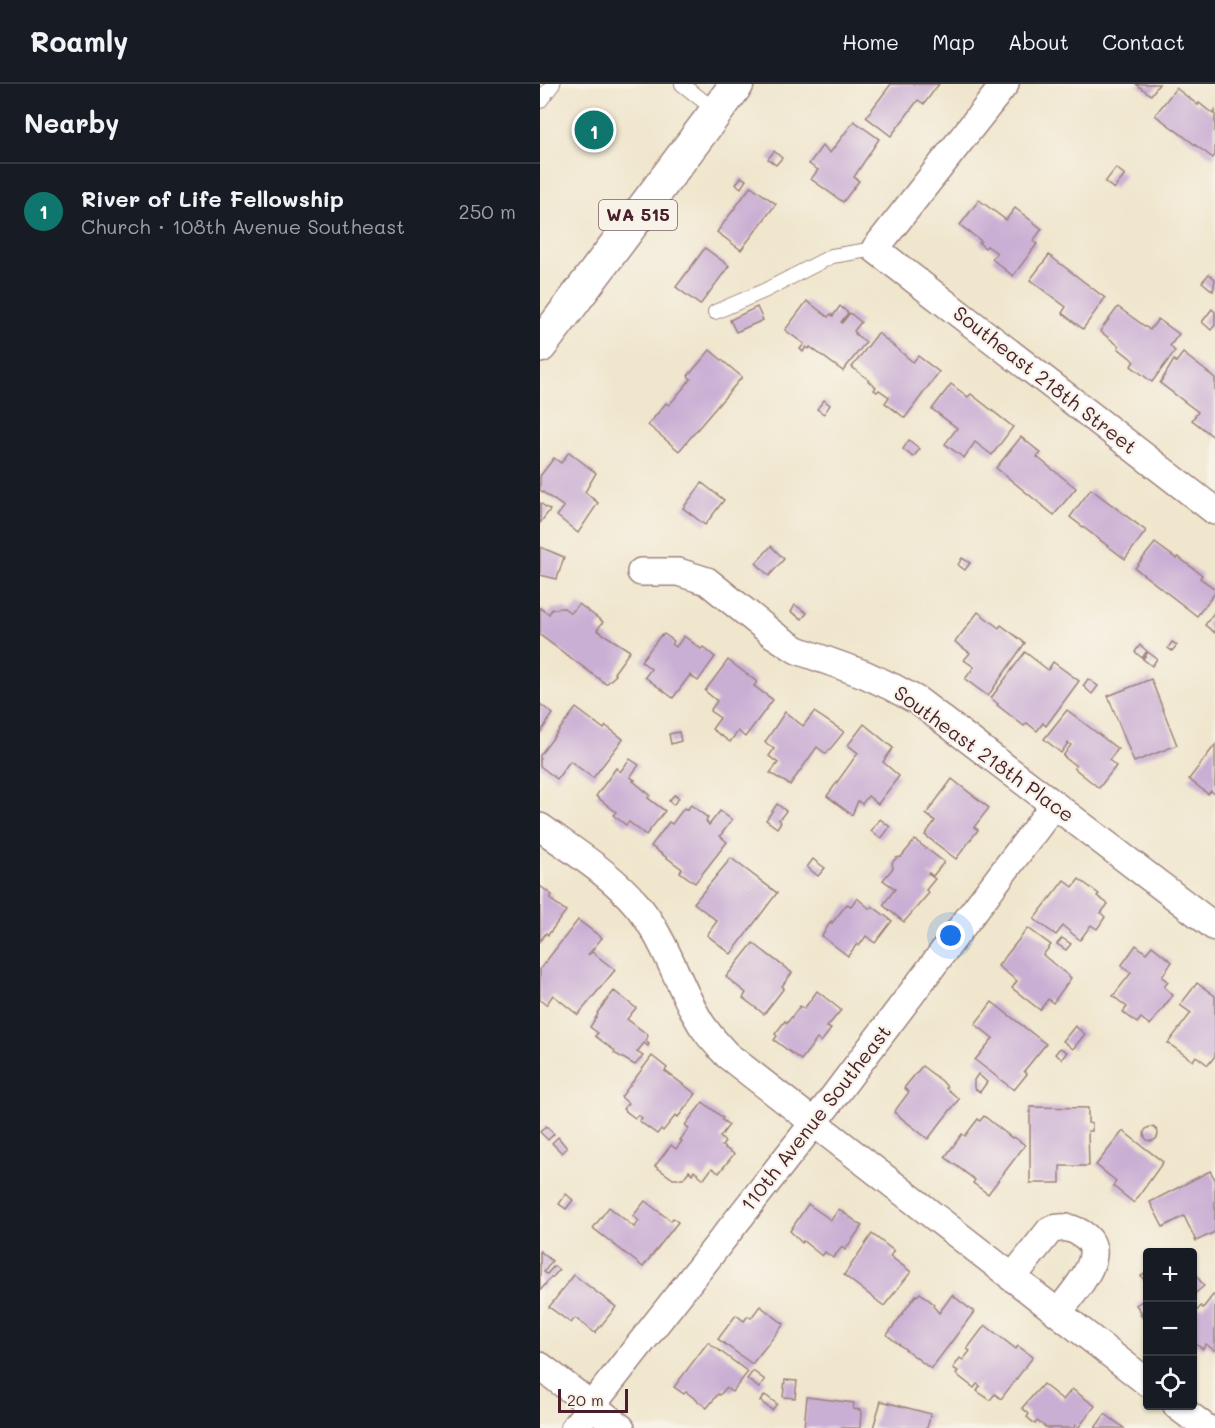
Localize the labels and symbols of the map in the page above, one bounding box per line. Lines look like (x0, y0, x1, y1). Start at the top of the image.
pin: 1 (574, 108, 614, 152)
road number: WA 515 (599, 200, 677, 230)
street label: Southeast 218th Street (948, 299, 1143, 459)
street label: Southeast 218th Place (889, 679, 1080, 827)
your location (936, 921, 965, 950)
street label: 110th Avenue Southeast (734, 1019, 896, 1216)
scale bar (558, 1386, 628, 1414)

